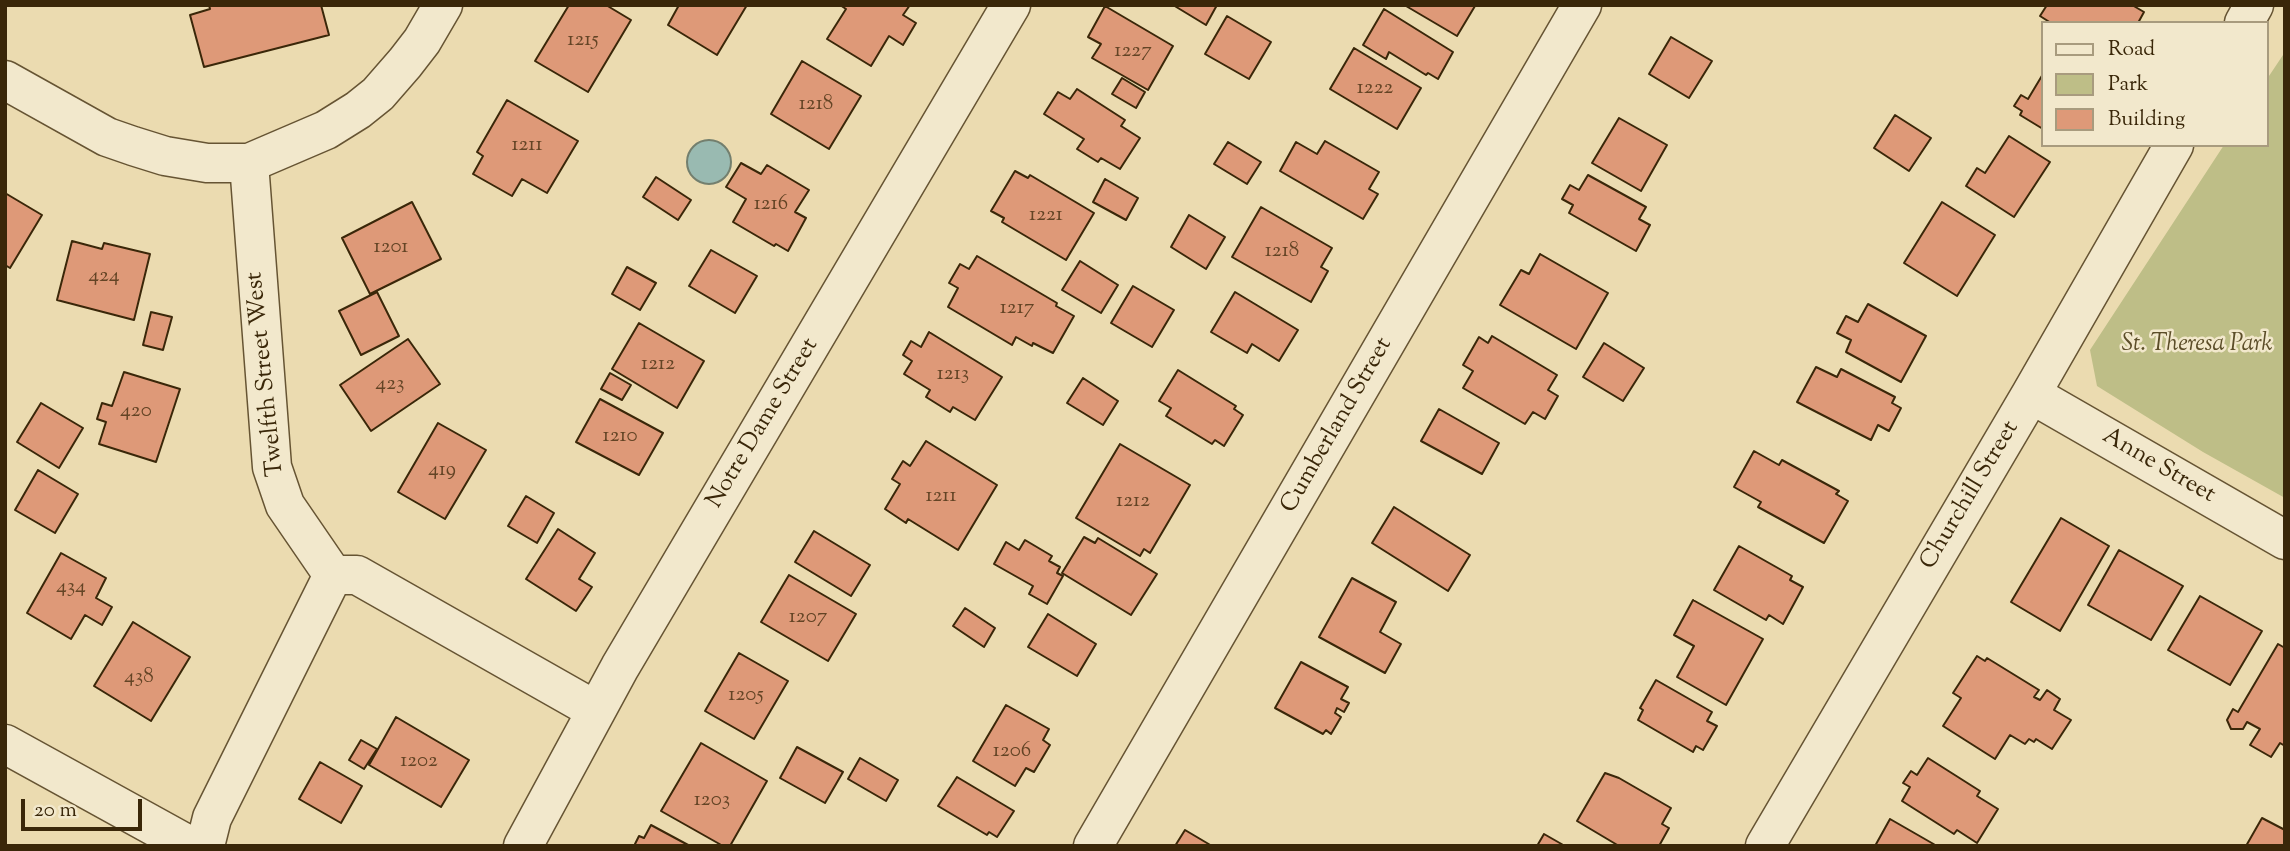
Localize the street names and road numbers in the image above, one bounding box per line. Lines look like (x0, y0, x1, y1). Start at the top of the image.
street label: Twelfth Street West (242, 270, 292, 478)
street label: Cumberland Street (1276, 333, 1400, 519)
street label: Notre Dame Street (702, 334, 826, 514)
street label: Churchill Street (1915, 417, 2027, 575)
street label: Anne Street (2096, 423, 2220, 511)

